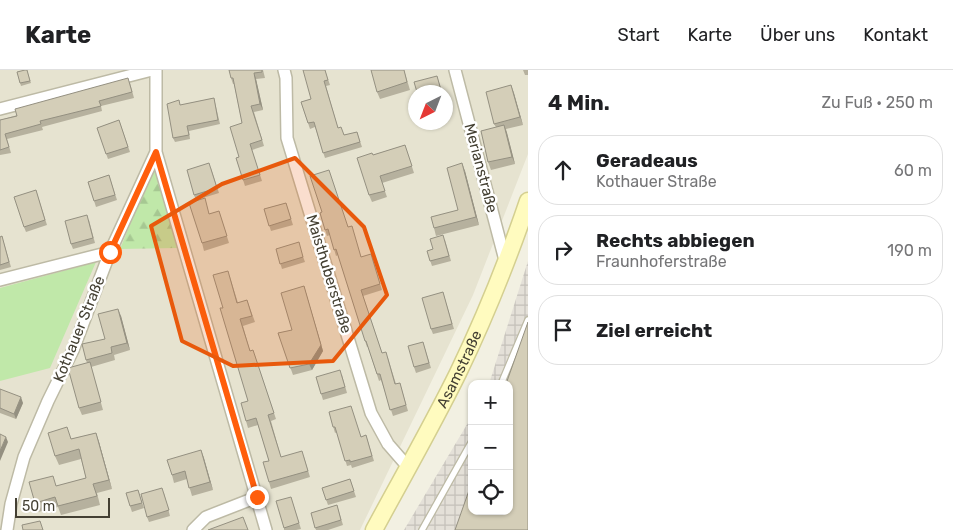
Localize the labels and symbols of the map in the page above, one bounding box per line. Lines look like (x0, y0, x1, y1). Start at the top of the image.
north arrow (408, 85, 453, 130)
street label: Merianstraße (460, 121, 502, 215)
street label: Maisthuberstraße (302, 212, 356, 336)
route start (99, 241, 122, 264)
street label: Kothauer Straße (49, 273, 109, 385)
street label: Asamstraße (433, 328, 486, 411)
route end (246, 486, 269, 509)
scale bar (15, 495, 110, 518)

